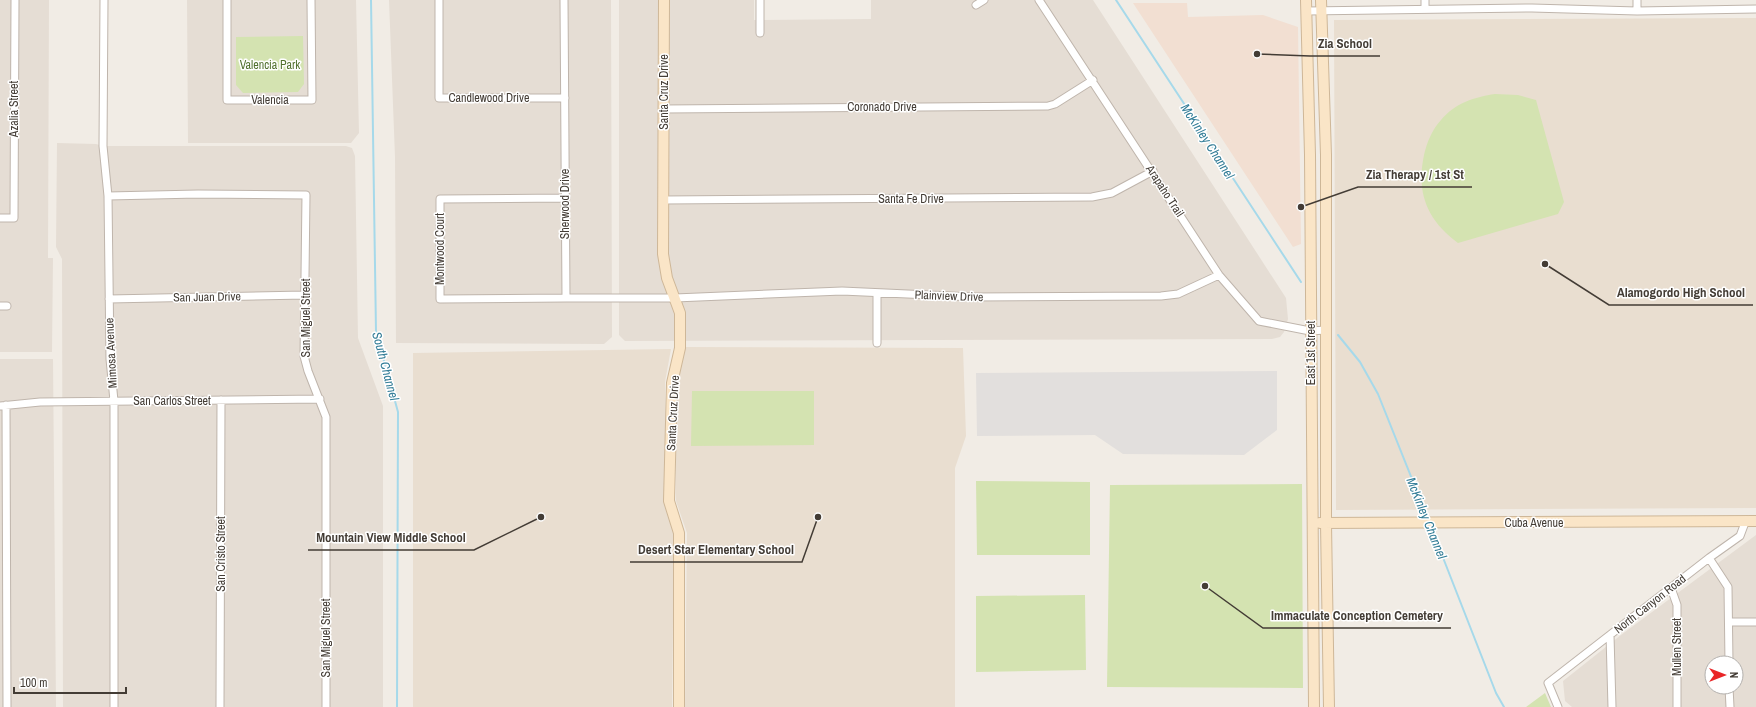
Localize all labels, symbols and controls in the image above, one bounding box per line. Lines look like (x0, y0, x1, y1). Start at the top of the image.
callout: Zia School (1310, 31, 1380, 56)
text: Zia School (1318, 35, 1372, 52)
street label: Santa Cruz Drive (656, 54, 672, 130)
park label: Valencia Park (240, 57, 300, 73)
street label: Azalia Street (6, 81, 22, 138)
street label: Candlewood Drive (449, 90, 529, 106)
street label: Valencia (251, 92, 289, 108)
street label: Coronado Drive (847, 99, 917, 115)
water label: McKinley Channel (1177, 100, 1239, 183)
street label: Arapaho Trail (1142, 161, 1188, 220)
callout: Zia Therapy / 1st St (1358, 162, 1472, 187)
text: Zia Therapy / 1st St (1366, 166, 1464, 183)
street label: Sherwood Drive (557, 169, 573, 239)
street label: Santa Fe Drive (878, 191, 944, 207)
street label: Montwood Court (432, 213, 448, 285)
street label: San Miguel Street (298, 278, 314, 357)
callout: Alamogordo High School (1609, 280, 1753, 305)
text: Alamogordo High School (1617, 284, 1745, 301)
street label: Plainview Drive (914, 287, 984, 305)
street label: San Juan Drive (173, 288, 241, 306)
street label: Mimosa Avenue (101, 317, 121, 389)
street label: East 1st Street (1303, 320, 1319, 385)
water label: South Channel (368, 330, 403, 403)
street label: Santa Cruz Drive (663, 375, 683, 451)
street label: San Carlos Street (133, 393, 211, 409)
water label: McKinley Channel (1402, 475, 1451, 562)
street label: Cuba Avenue (1505, 515, 1563, 531)
street label: San Cristo Street (213, 516, 229, 592)
callout: Mountain View Middle School (308, 525, 474, 550)
text: Mountain View Middle School (316, 529, 466, 546)
callout: Desert Star Elementary School (630, 537, 802, 562)
text: Desert Star Elementary School (638, 541, 794, 558)
street label: North Canyon Road (1611, 571, 1689, 637)
street label: San Miguel Street (318, 598, 334, 677)
callout: Immaculate Conception Cemetery (1263, 603, 1451, 628)
text: Immaculate Conception Cemetery (1271, 607, 1443, 624)
street label: Mullen Street (1669, 618, 1685, 676)
north arrow (1704, 655, 1744, 695)
scale bar (14, 669, 126, 695)
text: N (1727, 672, 1741, 678)
text: 100 m (20, 675, 47, 691)

